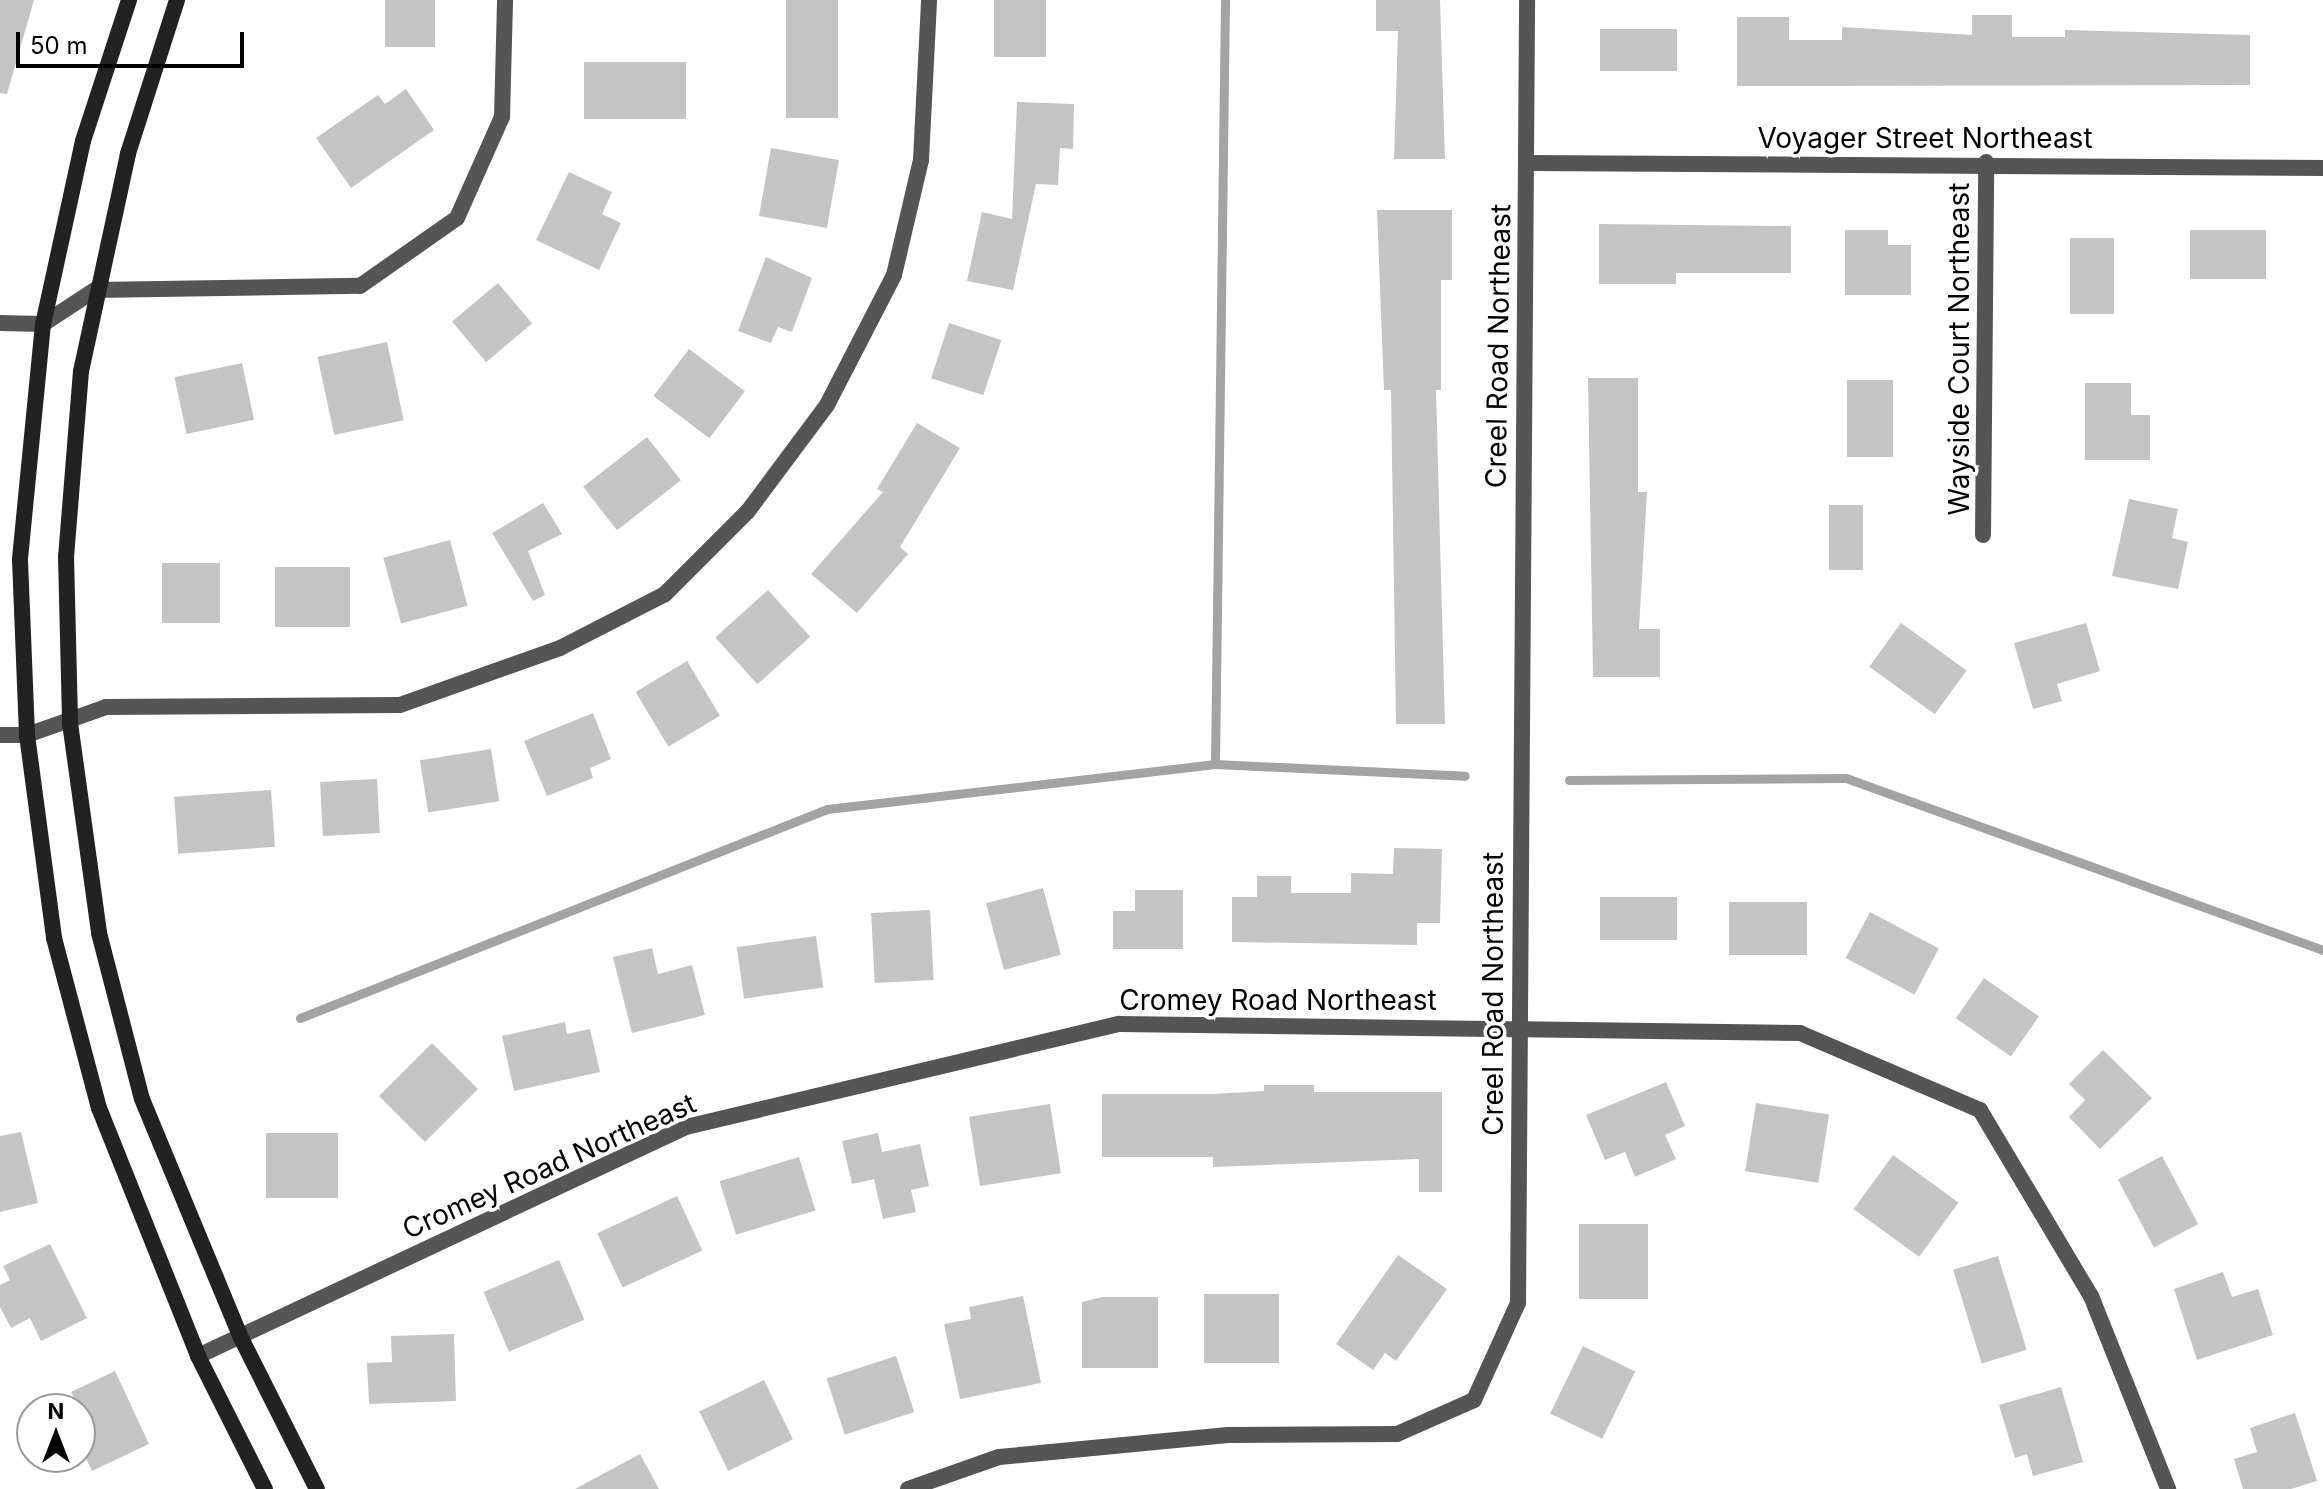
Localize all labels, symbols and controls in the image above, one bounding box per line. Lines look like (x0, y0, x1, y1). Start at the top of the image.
scale bar (20, 16, 248, 66)
text: 50 m (30, 31, 88, 60)
street label: Voyager Street Northeast (1757, 121, 2093, 155)
street label: Wayside Court Northeast (1942, 183, 1976, 515)
street label: Creel Road Northeast (1479, 204, 1517, 488)
street label: Creel Road Northeast (1476, 852, 1510, 1136)
street label: Cromey Road Northeast (1119, 983, 1437, 1017)
street label: Cromey Road Northeast (397, 1086, 701, 1246)
north arrow (16, 1393, 96, 1473)
text: N (48, 1398, 64, 1424)

